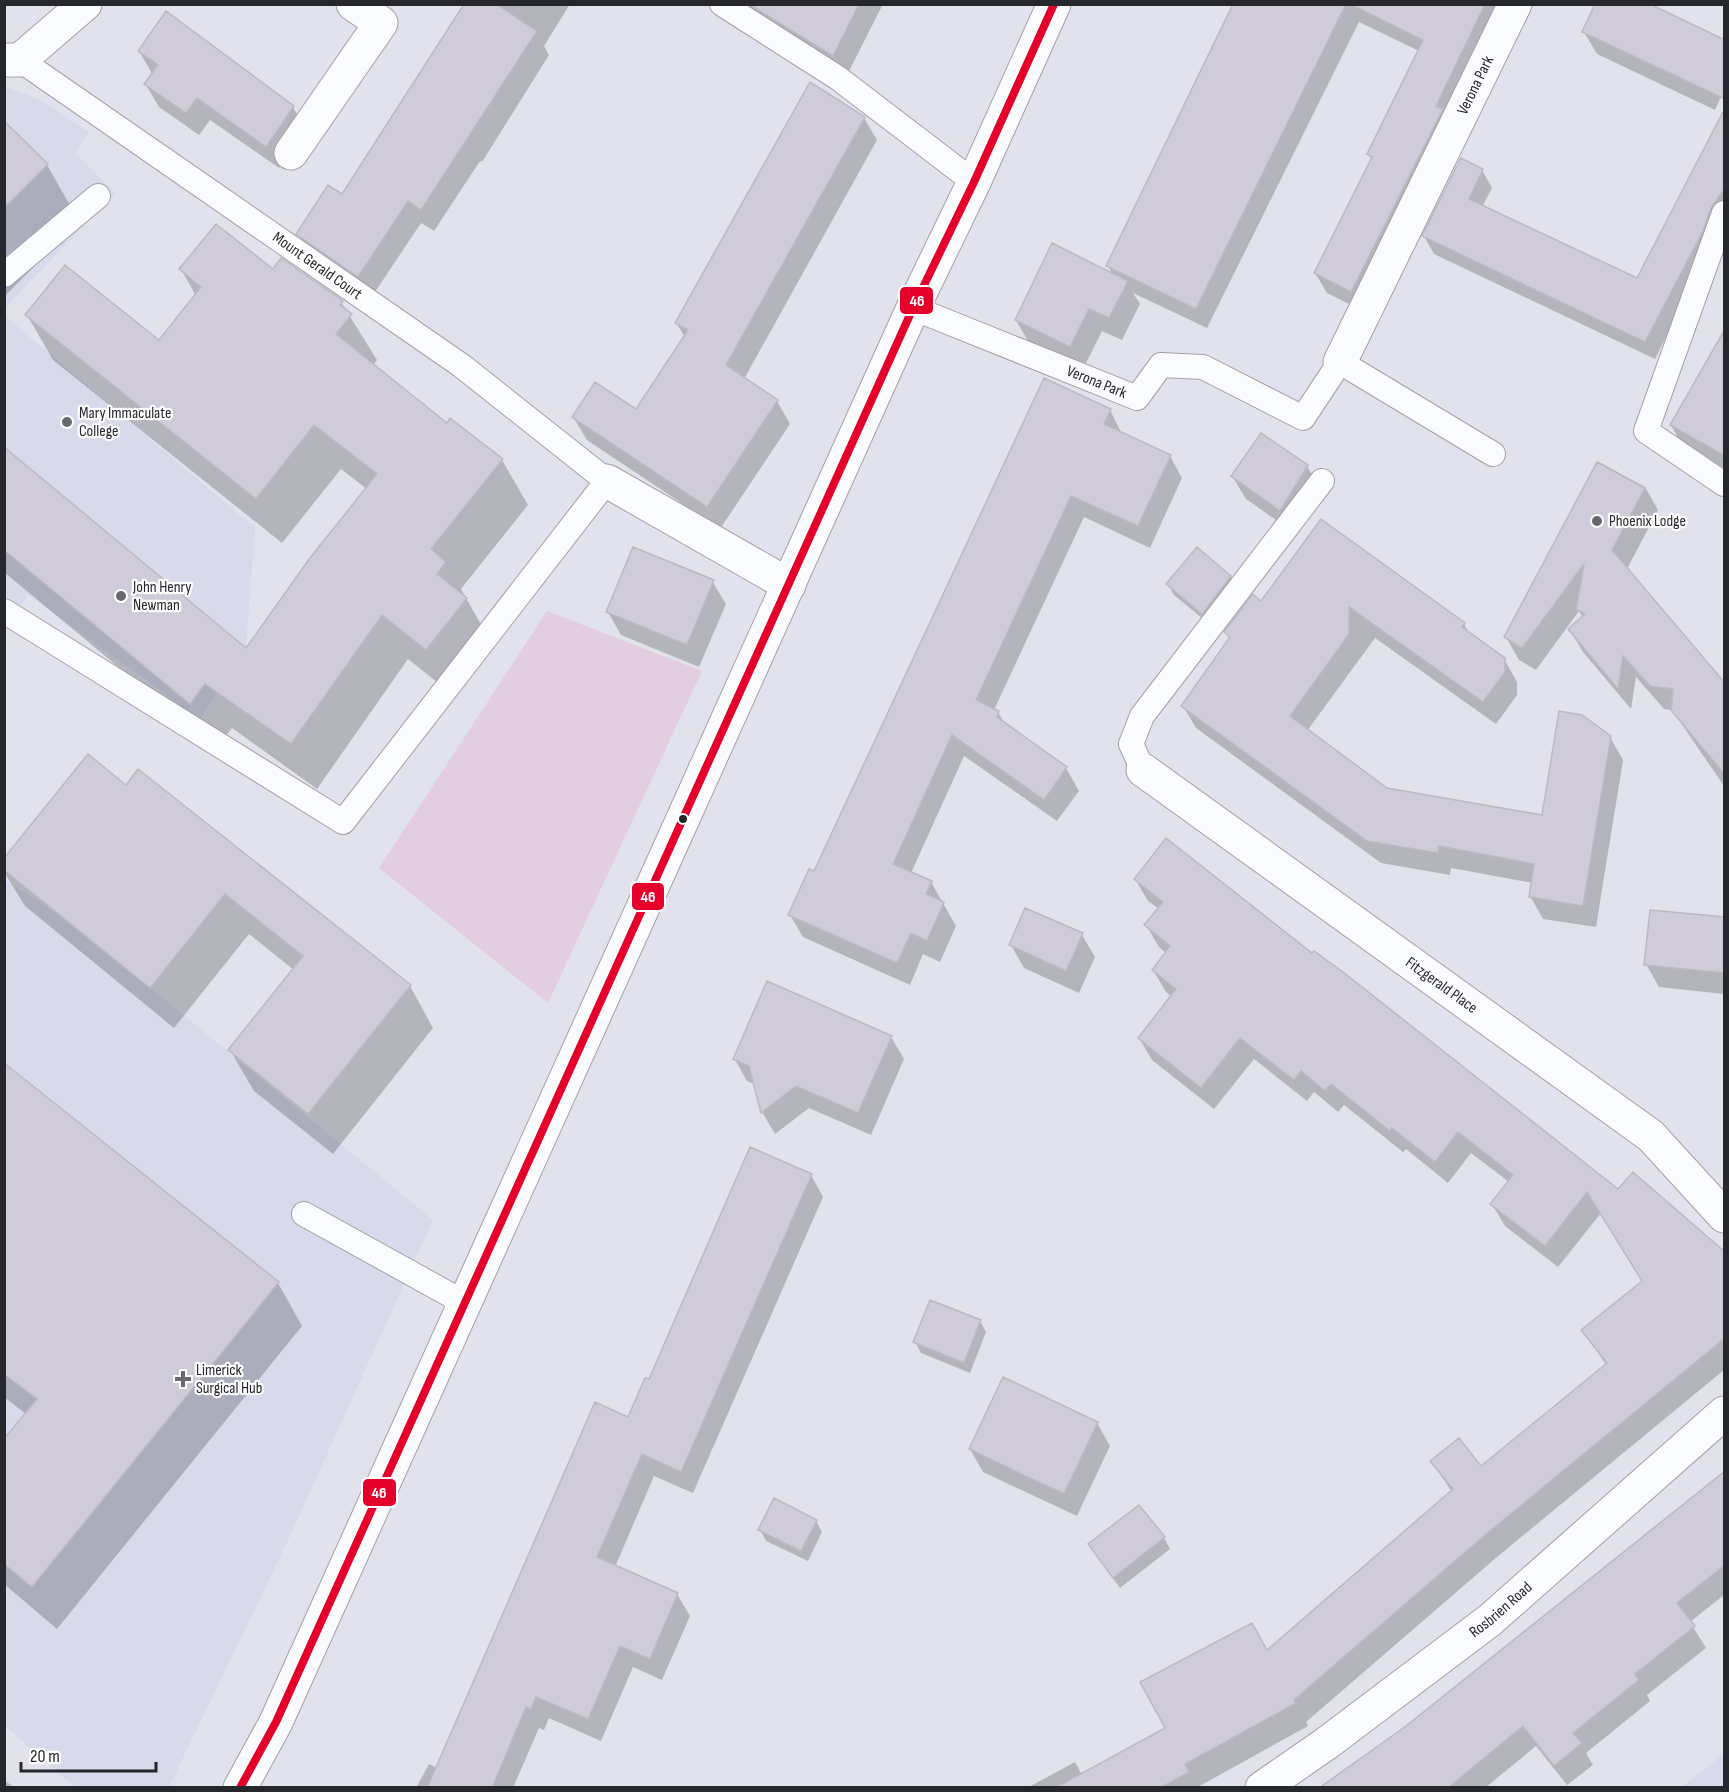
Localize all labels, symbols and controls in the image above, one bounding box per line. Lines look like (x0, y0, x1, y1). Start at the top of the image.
street label: Verona Park (1453, 53, 1498, 118)
street label: Mount Gerald Court (269, 228, 366, 304)
line badge: 46 (899, 286, 934, 315)
text: 46 (910, 292, 924, 311)
street label: Verona Park (1064, 361, 1130, 402)
place label: Mary Immaculate College (79, 404, 171, 441)
marker: Mary Immaculate College (60, 415, 74, 429)
place label: Phoenix Lodge (1609, 512, 1686, 531)
marker: Phoenix Lodge (1590, 514, 1604, 528)
place label: John Henry Newman (132, 578, 191, 615)
marker: John Henry Newman (114, 589, 128, 603)
unlabelled marker (677, 813, 689, 825)
line badge: 46 (631, 882, 665, 911)
text: 46 (641, 888, 655, 907)
street label: Fitzgerald Place (1402, 953, 1481, 1017)
place label: Limerick Surgical Hub (196, 1361, 262, 1398)
marker: Limerick Surgical Hub (174, 1370, 192, 1388)
line badge: 46 (362, 1478, 397, 1507)
text: 46 (372, 1484, 386, 1503)
street label: Rosbrien Road (1466, 1578, 1536, 1642)
scale bar (21, 1735, 156, 1773)
text: 20 m (30, 1746, 60, 1767)

